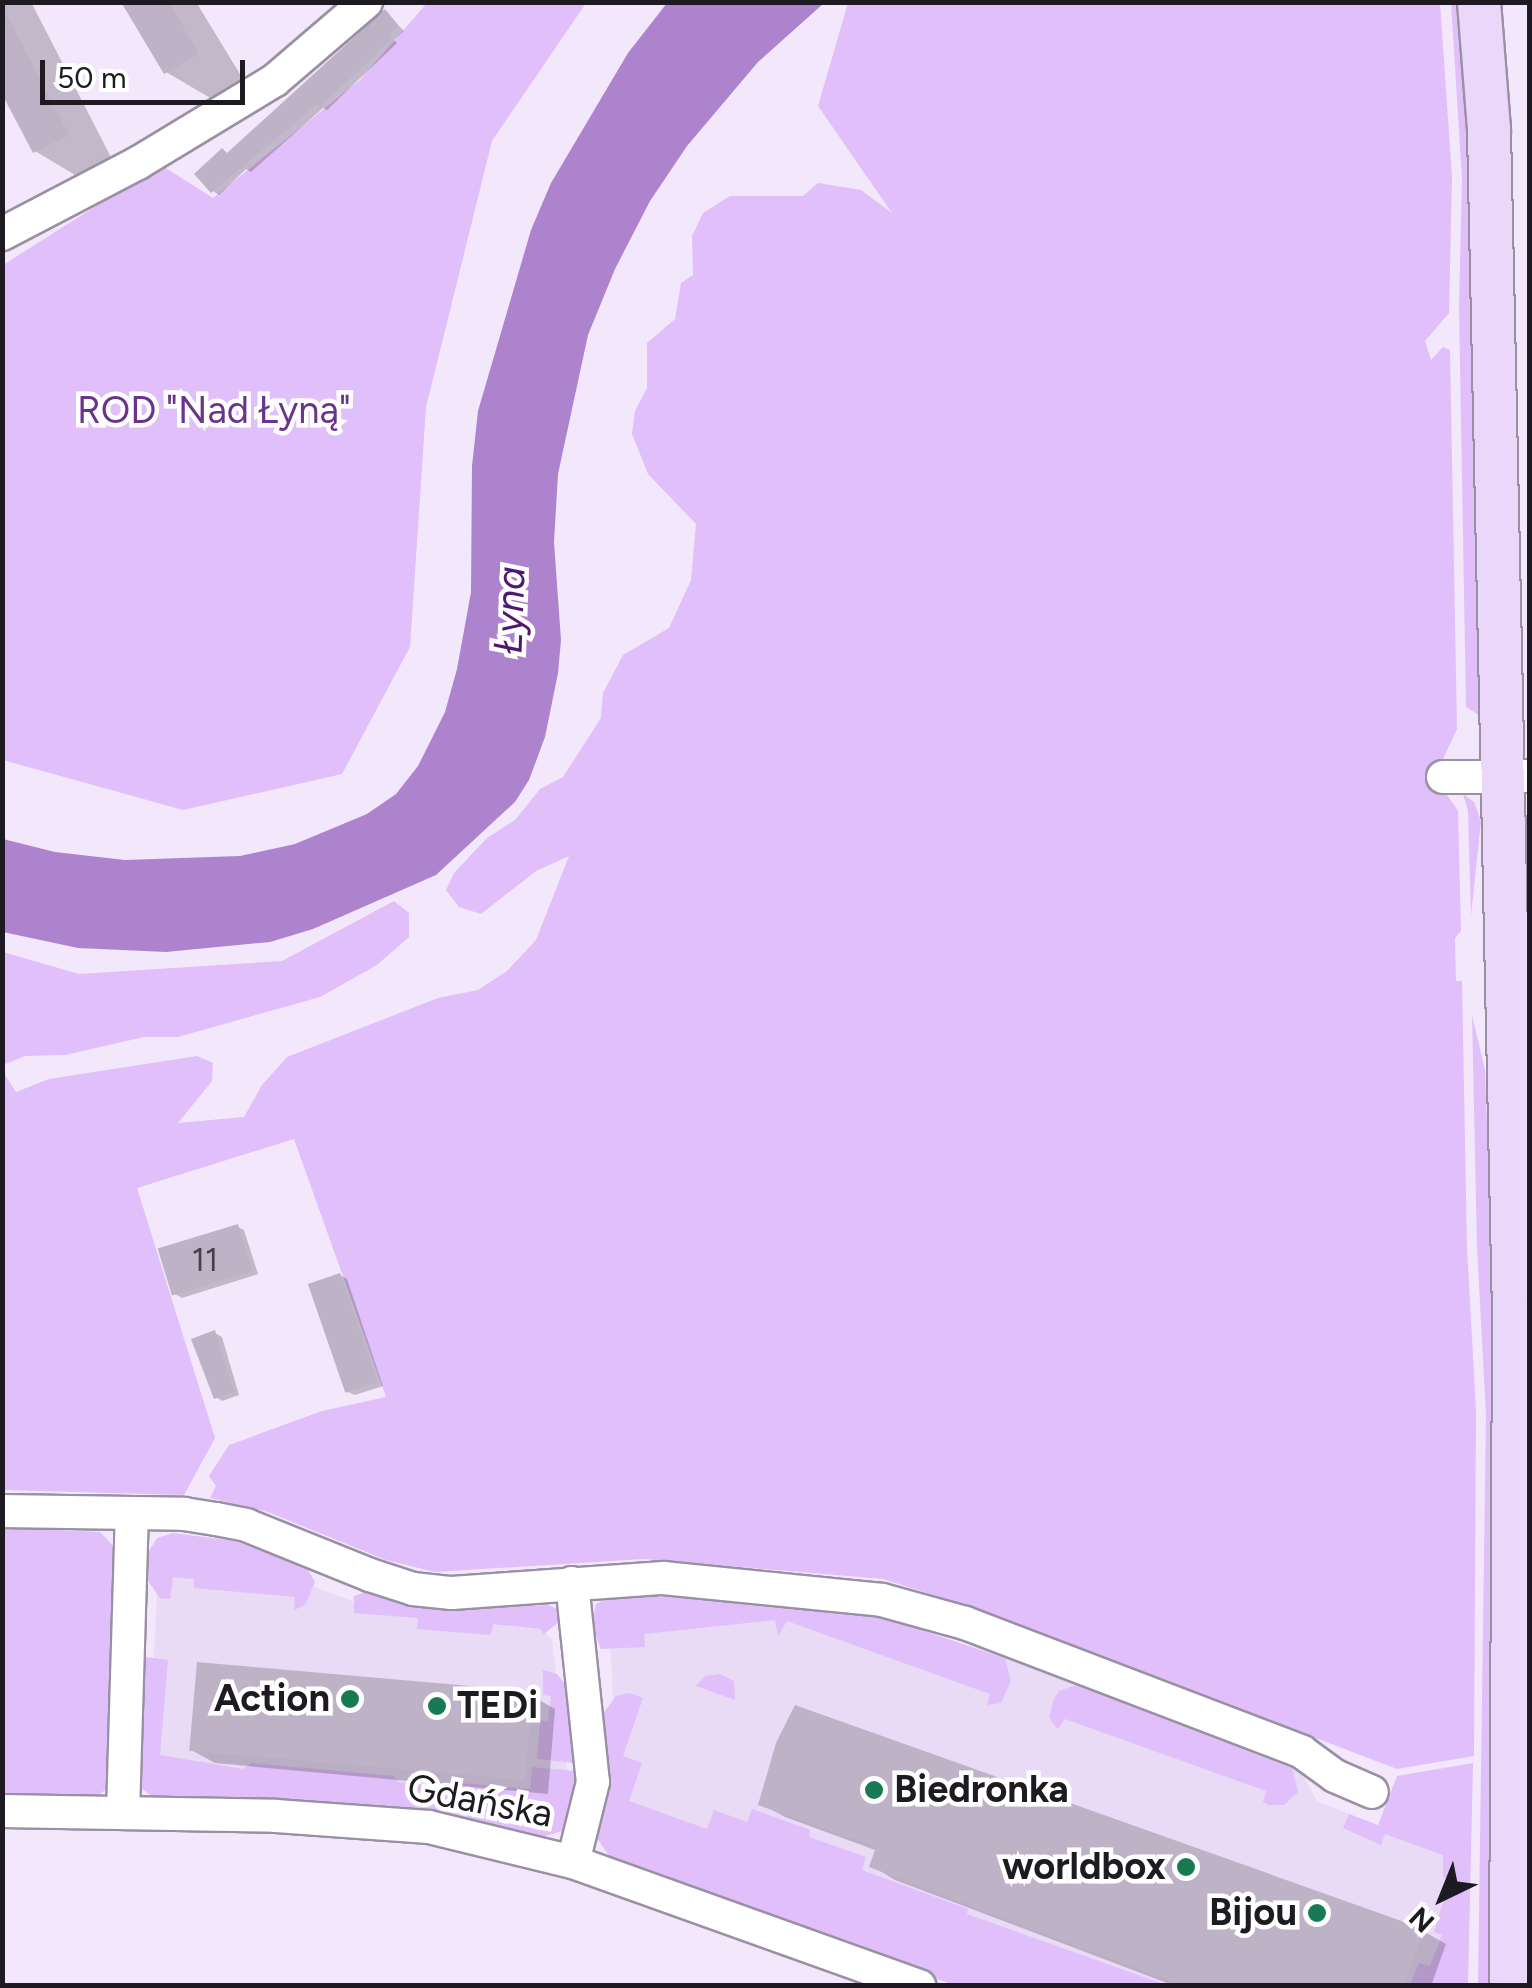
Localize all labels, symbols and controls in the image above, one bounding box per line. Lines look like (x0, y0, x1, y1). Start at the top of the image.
scale bar (45, 40, 250, 102)
text: 50 m (57, 59, 126, 96)
park label: ROD "Nad Łyną" (77, 388, 351, 434)
water label: Łyna (483, 565, 535, 655)
house number: 11 (192, 1241, 218, 1279)
place label: Action (214, 1676, 330, 1722)
place label: TEDi (457, 1683, 538, 1729)
marker: Action (339, 1688, 361, 1710)
marker: TEDi (426, 1695, 448, 1717)
street label: Gdańska (404, 1765, 556, 1837)
place label: Biedronka (894, 1767, 1069, 1813)
marker: Biedronka (863, 1779, 885, 1801)
place label: worldbox (1002, 1844, 1166, 1890)
north arrow (1392, 1848, 1492, 1948)
marker: worldbox (1175, 1856, 1197, 1878)
place label: Bijou (1209, 1890, 1297, 1936)
text: N (1402, 1900, 1441, 1940)
marker: Bijou (1306, 1902, 1328, 1924)

